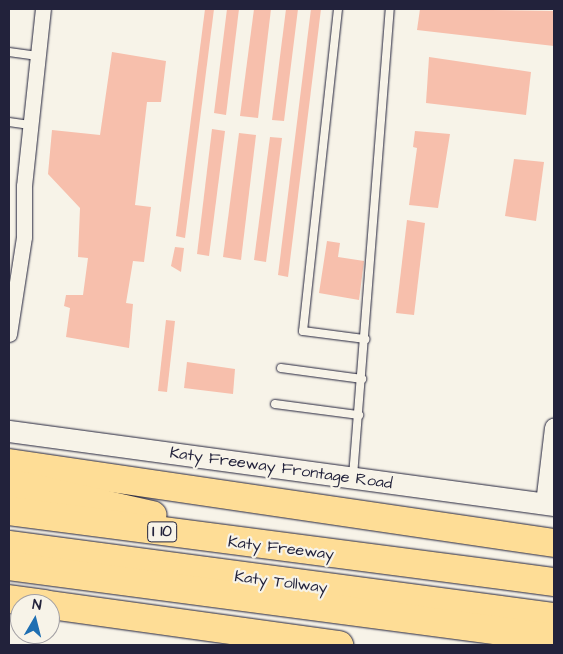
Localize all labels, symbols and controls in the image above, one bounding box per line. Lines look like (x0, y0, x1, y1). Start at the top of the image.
street label: Katy Freeway Frontage Road (168, 443, 394, 493)
road number: I 10 (147, 520, 177, 544)
street label: Katy Freeway (227, 532, 335, 564)
street label: Katy Tollway (234, 567, 328, 597)
north arrow (10, 594, 60, 644)
text: N (31, 595, 43, 616)

